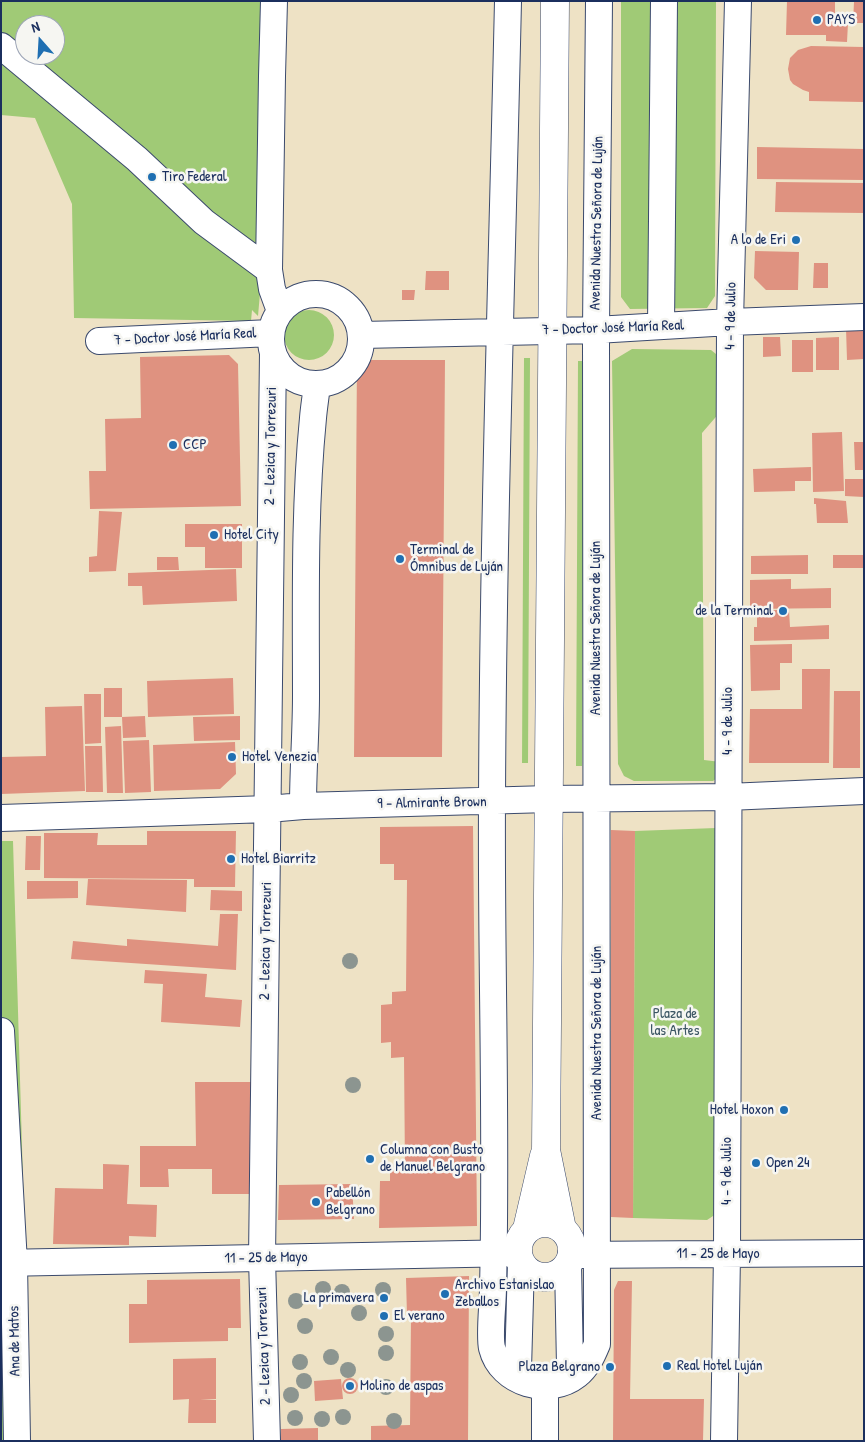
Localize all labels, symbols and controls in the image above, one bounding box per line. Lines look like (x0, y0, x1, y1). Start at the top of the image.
place label: PAYS (827, 11, 855, 29)
marker: PAYS (811, 14, 823, 26)
north arrow (15, 15, 65, 65)
text: N (29, 16, 42, 36)
street label: Avenida Nuestra Señora de Luján (586, 136, 608, 310)
place label: Tiro Federal (162, 168, 227, 186)
marker: Tiro Federal (146, 171, 158, 183)
place label: A lo de Eri (731, 231, 786, 249)
marker: A lo de Eri (790, 234, 802, 246)
street label: 4 - 9 de Julio (721, 282, 741, 350)
street label: 7 - Doctor José María Real (541, 317, 685, 339)
street label: 7 - Doctor José María Real (113, 324, 257, 350)
street label: 2 - Lezica y Torrezuri (261, 387, 281, 505)
place label: CCP (183, 436, 207, 454)
marker: CCP (167, 439, 179, 451)
place label: Hotel City (224, 526, 279, 544)
marker: Hotel City (208, 529, 220, 541)
place label: Terminal de Ómnibus de Luján (410, 541, 503, 576)
street label: Avenida Nuestra Señora de Luján (587, 541, 605, 715)
marker: Terminal de Ómnibus de Luján (394, 553, 406, 565)
place label: de la Terminal (695, 602, 773, 620)
marker: de la Terminal (777, 605, 789, 617)
street label: 4 - 9 de Julio (719, 687, 737, 755)
place label: Hotel Venezia (242, 748, 316, 766)
marker: Hotel Venezia (226, 751, 238, 763)
street label: 9 - Almirante Brown (377, 793, 487, 813)
place label: Hotel Biarritz (241, 850, 316, 868)
marker: Hotel Biarritz (225, 853, 237, 865)
street label: 2 - Lezica y Torrezuri (256, 882, 276, 1000)
street label: Avenida Nuestra Señora de Luján (588, 946, 606, 1120)
park label: Plaza de las Artes (650, 1005, 700, 1040)
place label: Hotel Hoxon (710, 1101, 774, 1119)
marker: Hotel Hoxon (778, 1104, 790, 1116)
street label: 4 - 9 de Julio (718, 1137, 736, 1205)
place label: Columna con Busto de Manuel Belgrano (380, 1141, 485, 1176)
marker: Columna con Busto de Manuel Belgrano (364, 1153, 376, 1165)
place label: Open 24 (766, 1154, 810, 1172)
marker: Open 24 (750, 1157, 762, 1169)
place label: Pabellón Belgrano (326, 1184, 375, 1219)
marker: Pabellón Belgrano (310, 1196, 322, 1208)
street label: 11 - 25 de Mayo (676, 1245, 760, 1263)
street label: 11 - 25 de Mayo (224, 1248, 308, 1268)
place label: Archivo Estanislao Zeballos (455, 1276, 554, 1311)
street label: 2 - Lezica y Torrezuri (253, 1287, 275, 1405)
marker: Archivo Estanislao Zeballos (439, 1288, 451, 1300)
place label: La primavera (304, 1289, 374, 1307)
marker: La primavera (378, 1292, 390, 1304)
street label: Ana de Matos (5, 1306, 25, 1376)
place label: El verano (394, 1307, 445, 1325)
marker: El verano (378, 1310, 390, 1322)
place label: Real Hotel Luján (677, 1357, 762, 1375)
place label: Plaza Belgrano (518, 1358, 600, 1376)
marker: Real Hotel Luján (661, 1360, 673, 1372)
marker: Plaza Belgrano (604, 1361, 616, 1373)
place label: Molino de aspas (360, 1377, 444, 1395)
marker: Molino de aspas (344, 1380, 356, 1392)

